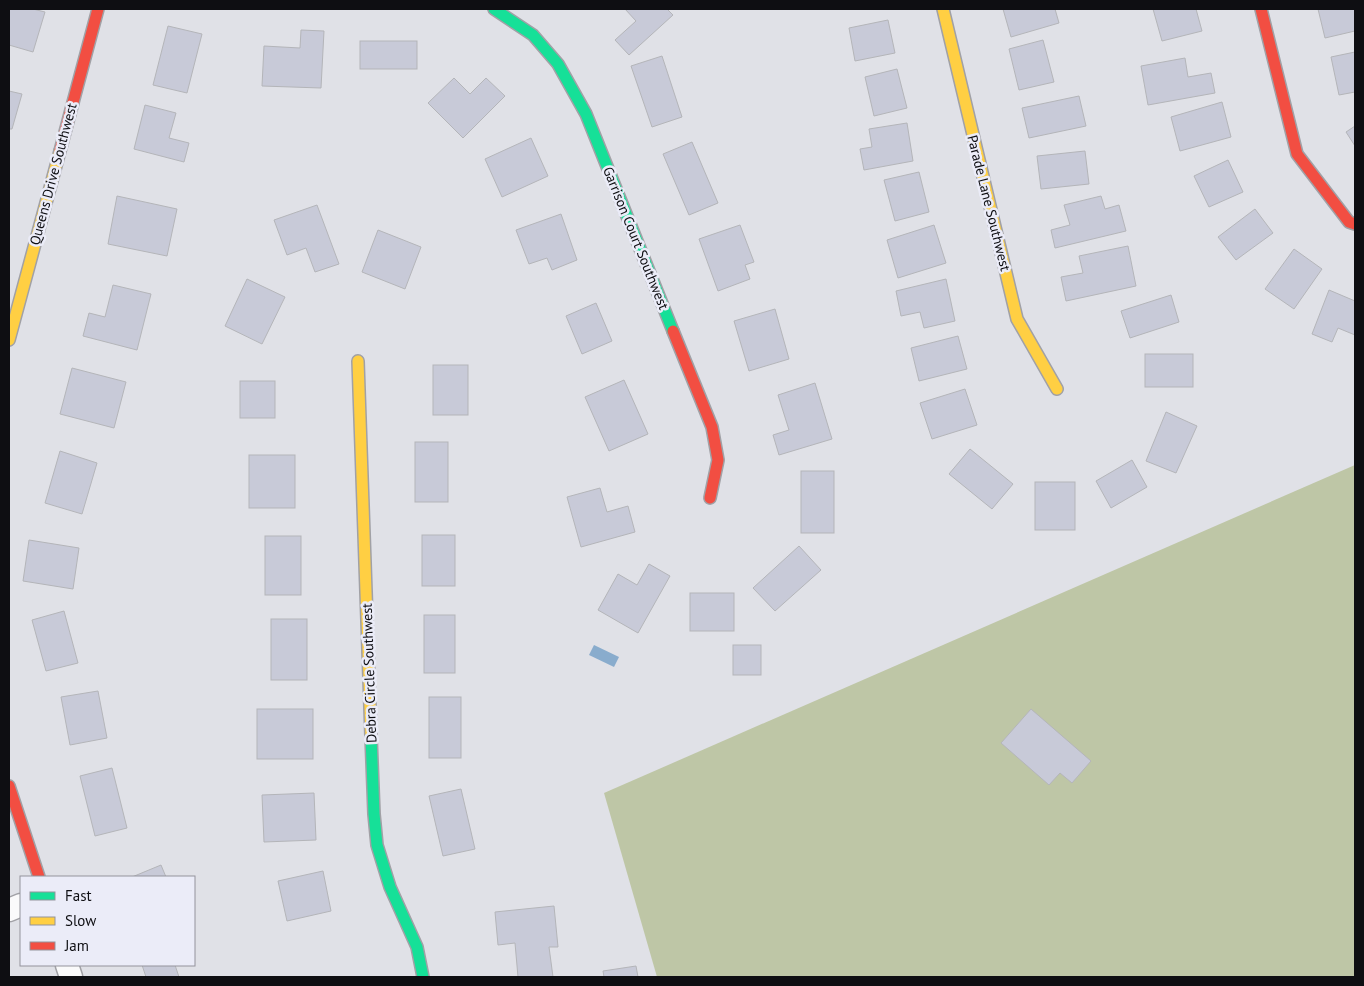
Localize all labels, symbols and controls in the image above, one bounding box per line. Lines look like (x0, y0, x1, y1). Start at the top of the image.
street label: Queens Drive Southwest (25, 101, 81, 247)
street label: Parade Lane Southwest (963, 133, 1015, 273)
street label: Garrison Court Southwest (599, 164, 673, 312)
street label: Debra Circle Southwest (358, 603, 380, 743)
legend (20, 876, 195, 966)
text: Fast (65, 886, 92, 905)
text: Slow (65, 911, 96, 930)
text: Jam (64, 936, 89, 955)

